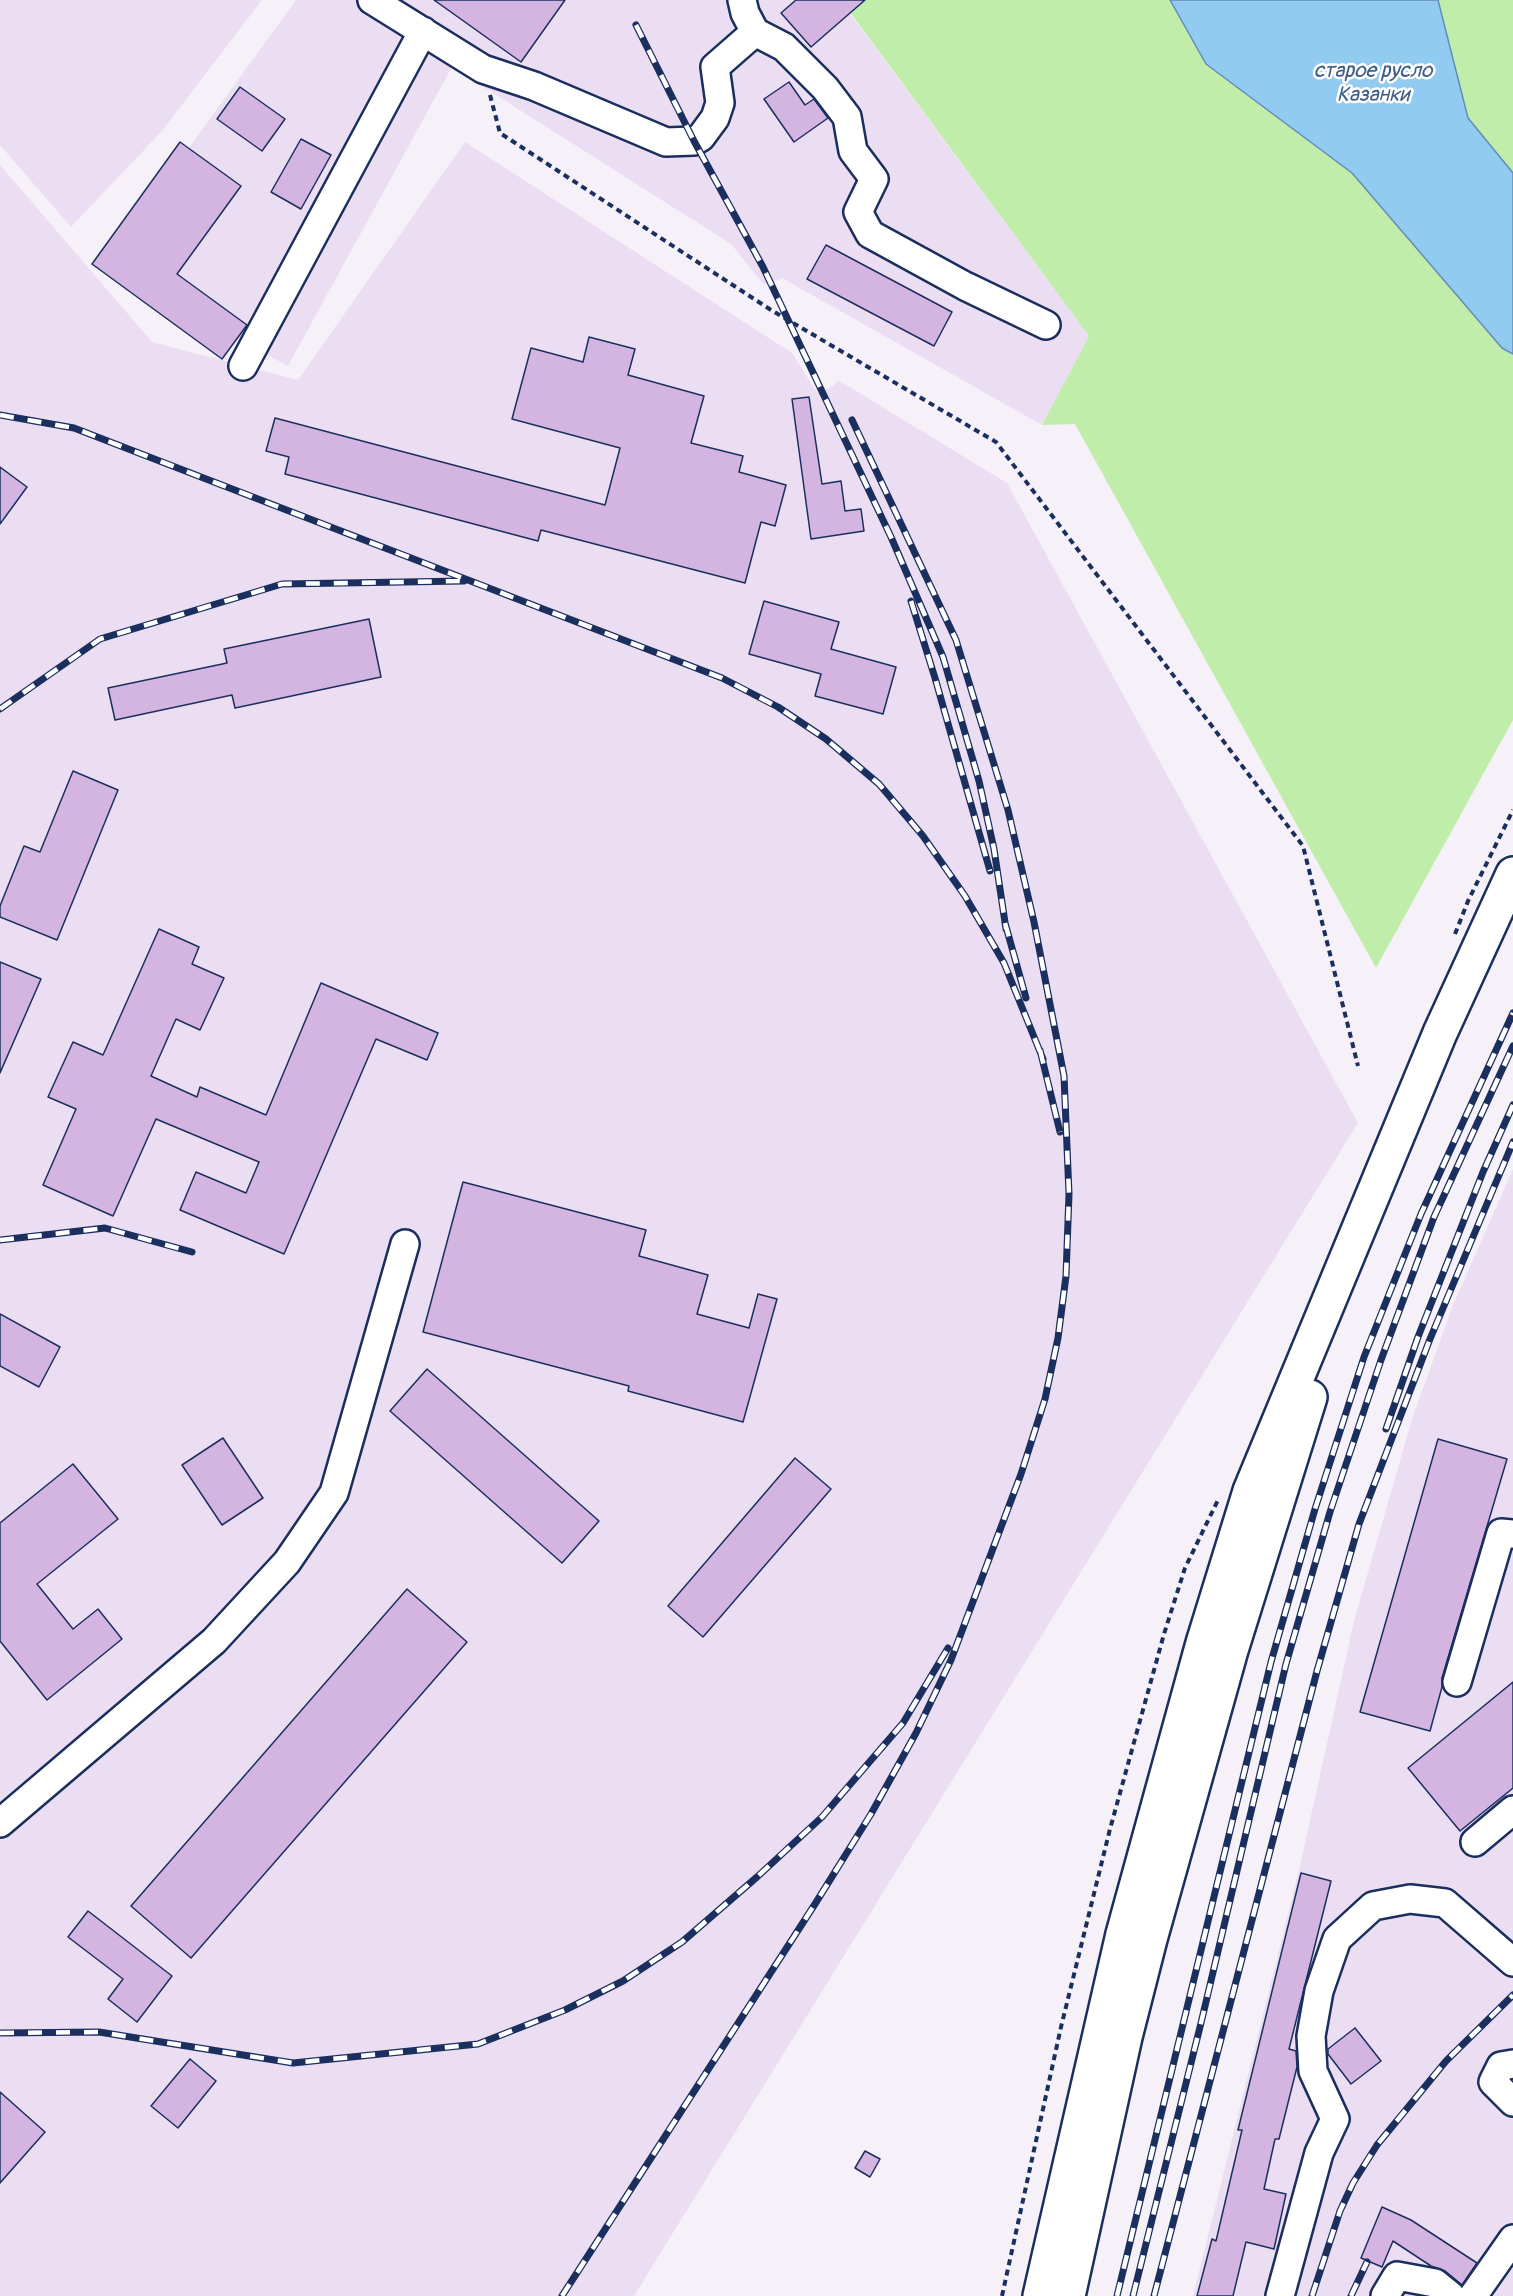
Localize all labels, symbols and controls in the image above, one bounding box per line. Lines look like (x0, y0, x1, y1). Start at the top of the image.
water label: старое русло Казанки (1314, 59, 1432, 109)

